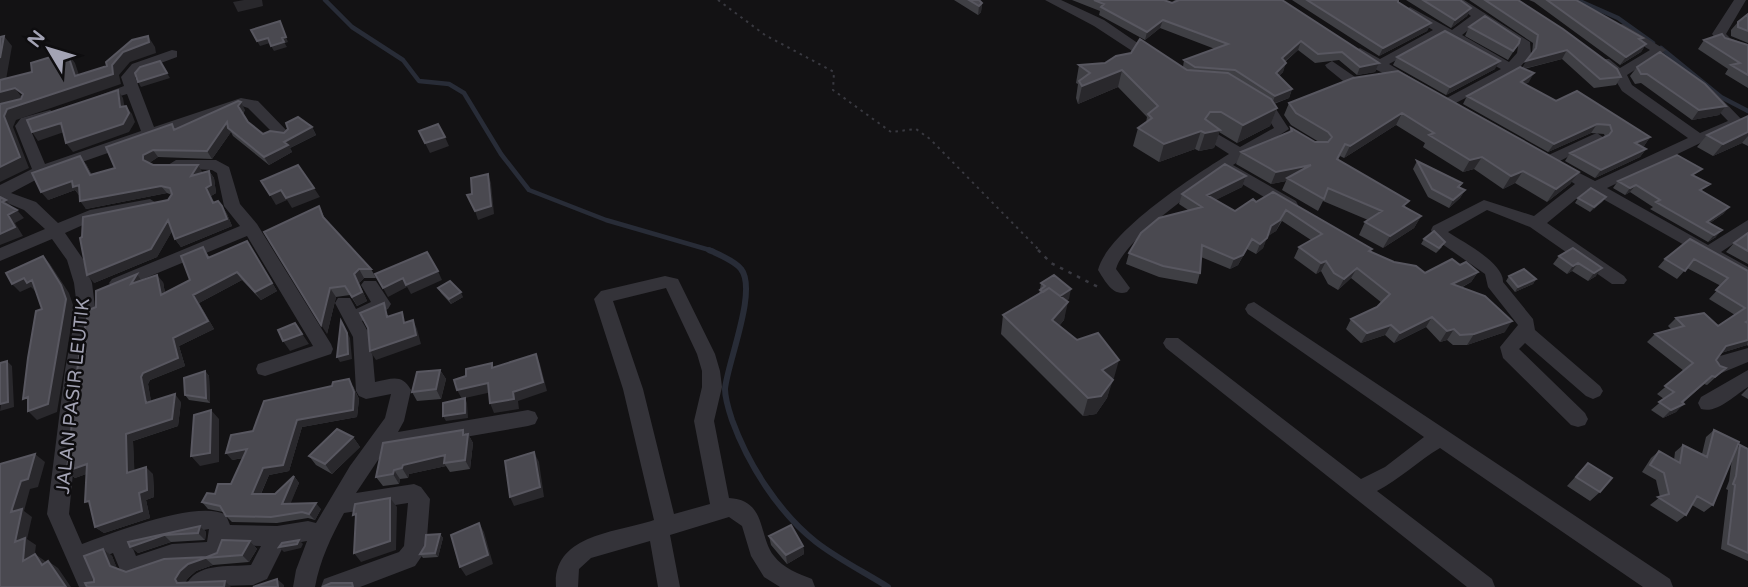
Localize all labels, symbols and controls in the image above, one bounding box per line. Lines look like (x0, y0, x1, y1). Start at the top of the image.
north arrow (14, 14, 84, 84)
text: N (23, 26, 50, 52)
street label: JALAN PASIR LEUTIK (52, 297, 94, 495)

